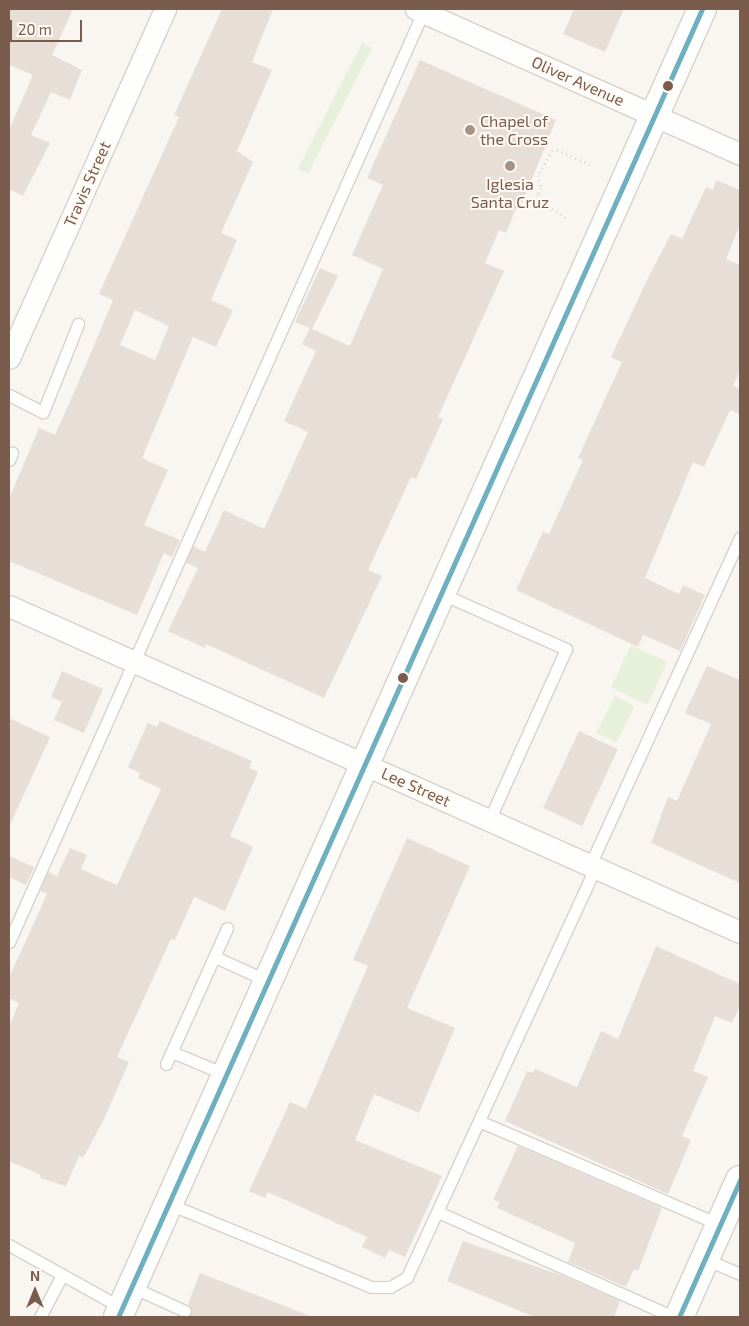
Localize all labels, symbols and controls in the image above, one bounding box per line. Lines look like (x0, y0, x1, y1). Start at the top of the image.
scale bar (12, 10, 85, 42)
text: 20 m (18, 20, 52, 38)
street label: Oliver Avenue (528, 52, 628, 110)
unlabelled marker (663, 81, 673, 91)
place label: Chapel of the Cross (480, 111, 549, 149)
marker: Chapel of the Cross (464, 124, 476, 136)
street label: Travis Street (60, 138, 114, 230)
marker: Iglesia Santa Cruz (504, 160, 516, 172)
place label: Iglesia Santa Cruz (471, 174, 549, 212)
unlabelled marker (398, 673, 408, 683)
street label: Lee Street (379, 763, 453, 811)
north arrow (10, 1266, 60, 1316)
text: N (30, 1267, 40, 1284)

